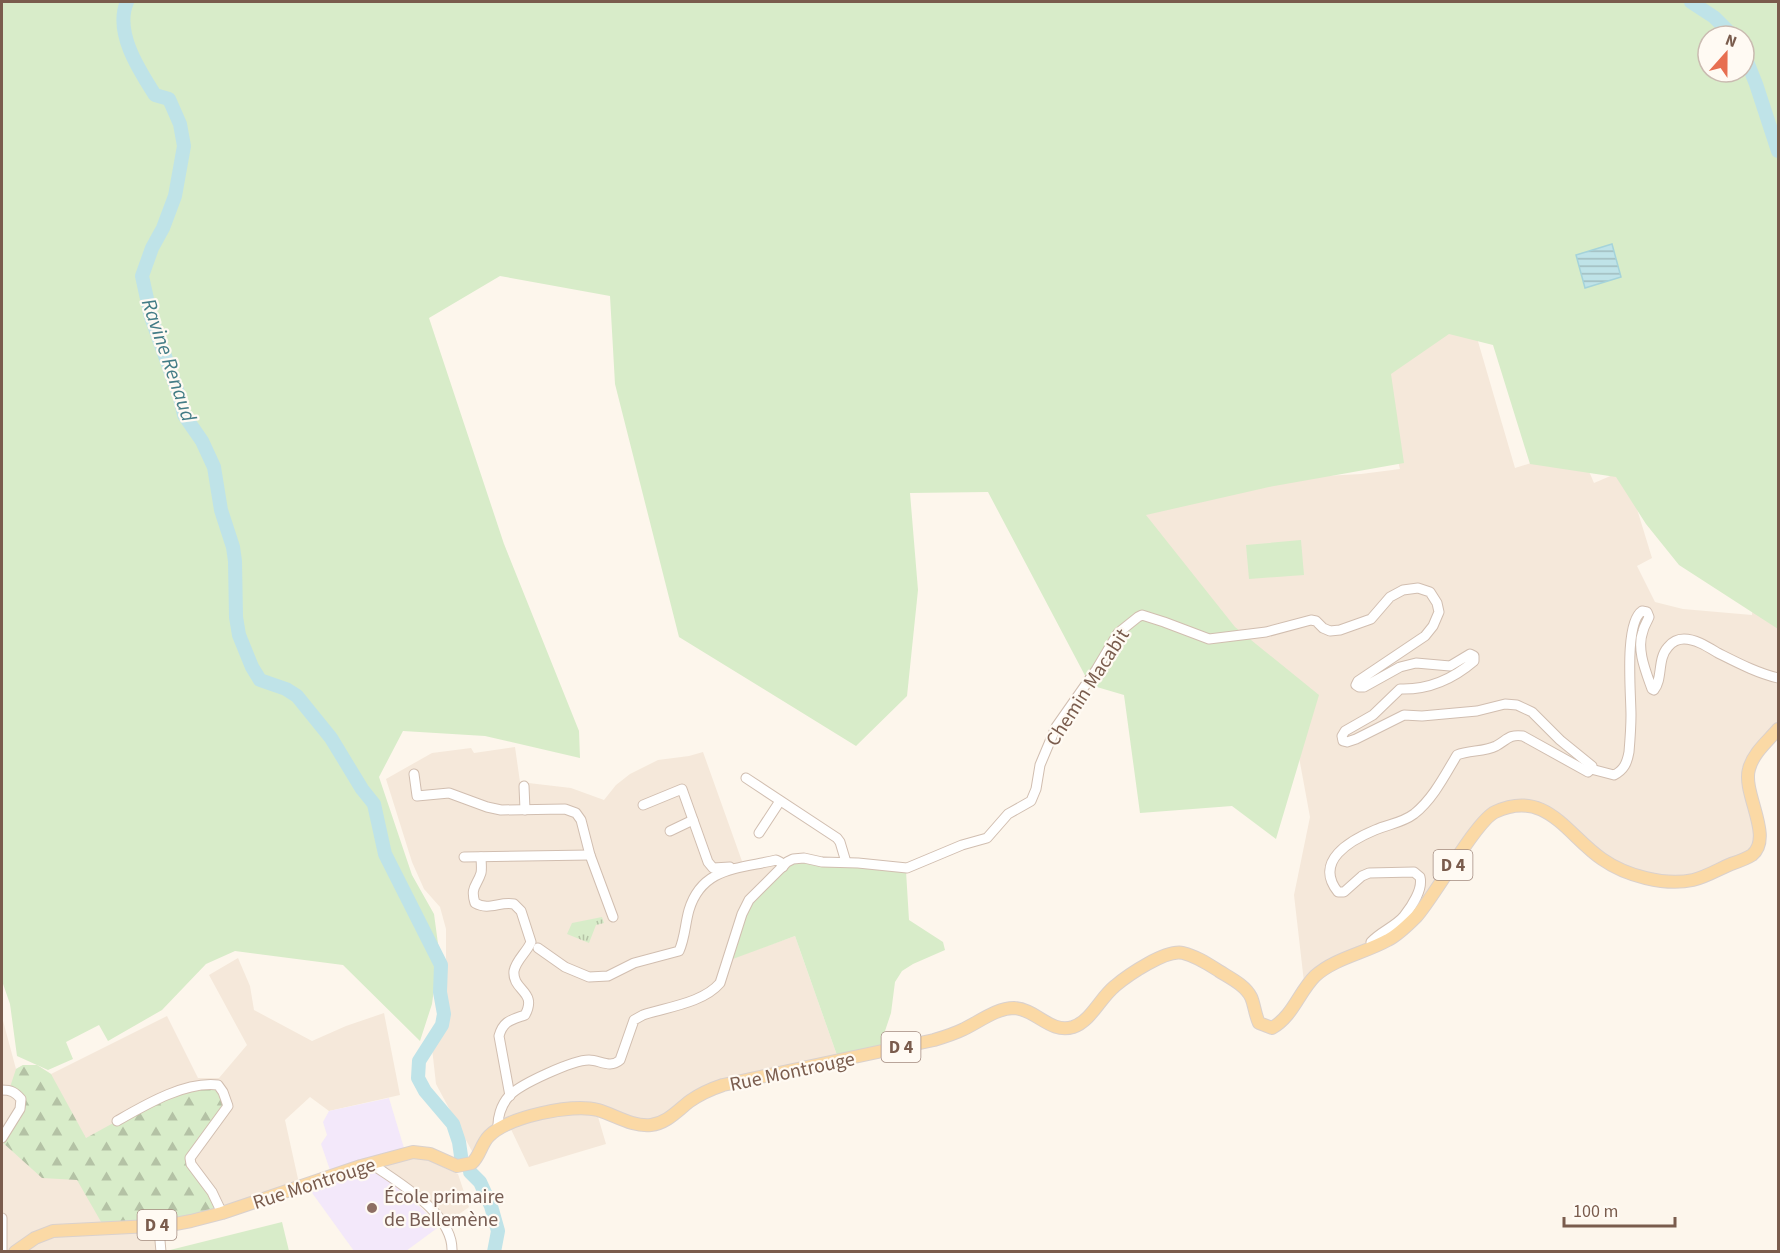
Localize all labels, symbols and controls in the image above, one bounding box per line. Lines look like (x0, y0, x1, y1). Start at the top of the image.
north arrow (1696, 24, 1756, 84)
text: N (1722, 29, 1740, 53)
water label: Ravine Renaud (134, 294, 204, 426)
street label: Chemin Macabit (1039, 623, 1136, 752)
road number: D 4 (1434, 850, 1472, 880)
road number: D 4 (882, 1032, 920, 1062)
street label: Rue Montrouge (727, 1045, 858, 1099)
street label: Rue Montrouge (249, 1151, 379, 1217)
place label: École primaire de Bellemène (384, 1183, 504, 1234)
scale bar (1564, 1190, 1675, 1228)
text: 100 m (1573, 1199, 1618, 1224)
marker: École primaire de Bellemène (365, 1201, 379, 1215)
road number: D 4 (138, 1210, 176, 1240)

